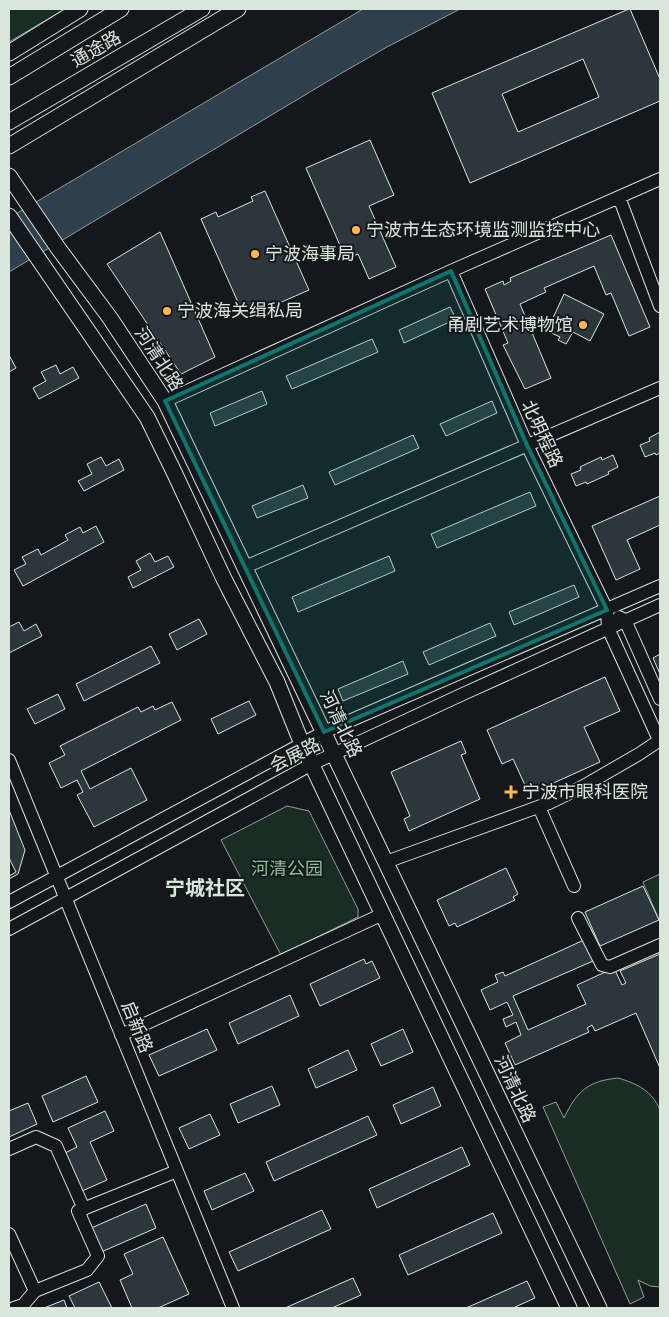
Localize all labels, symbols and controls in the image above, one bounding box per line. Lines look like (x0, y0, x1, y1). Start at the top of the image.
street label: 通途路 (67, 26, 125, 72)
place label: 宁波市生态环境监测监控中心 (366, 219, 600, 241)
marker: 宁波市生态环境监测监控中心 (350, 224, 362, 236)
place label: 宁波海事局 (265, 243, 355, 265)
marker: 宁波海事局 (249, 248, 261, 260)
place label: 宁波海关缉私局 (177, 300, 303, 322)
marker: 宁波海关缉私局 (161, 305, 173, 317)
place label: 甬剧艺术博物馆 (447, 314, 573, 336)
marker: 甬剧艺术博物馆 (577, 319, 589, 331)
street label: 河清北路 (130, 323, 188, 395)
street label: 北明程路 (517, 397, 567, 471)
street label: 河清北路 (315, 687, 367, 761)
street label: 会展路 (266, 733, 324, 777)
place label: 宁波市眼科医院 (522, 781, 648, 803)
marker: 宁波市眼科医院 (504, 785, 518, 799)
park label: 河清公园 (251, 858, 323, 880)
district label: 宁城社区 (165, 876, 245, 900)
street label: 启新路 (117, 998, 157, 1056)
street label: 河清北路 (490, 1052, 540, 1126)

